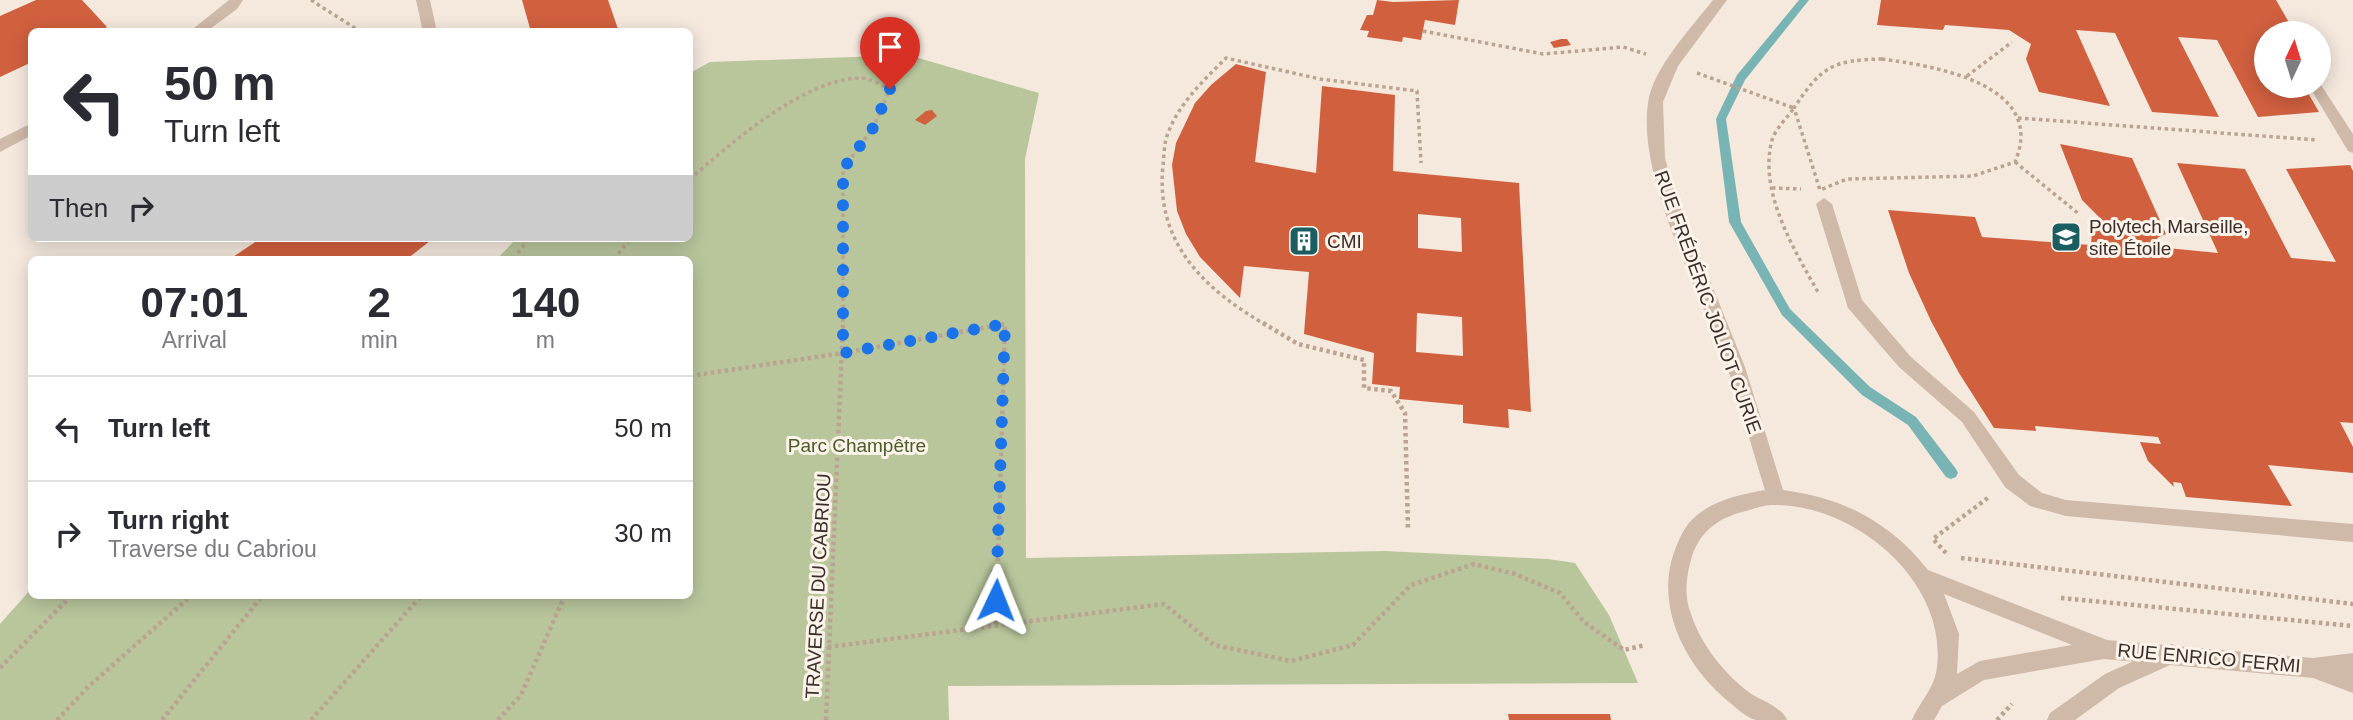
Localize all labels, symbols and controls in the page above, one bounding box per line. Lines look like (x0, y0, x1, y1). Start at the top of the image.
pin (860, 17, 920, 89)
north arrow (2254, 21, 2331, 98)
map controls (2254, 21, 2331, 98)
icon: arrive (871, 28, 909, 66)
icon: left (49, 56, 140, 147)
text: 50 m (164, 56, 276, 110)
text: Turn left (164, 113, 280, 149)
street label: RUE FRÉDÉRIC JOLIOT CURIE (1651, 168, 1765, 436)
icon: right (122, 189, 160, 227)
text: Then (49, 193, 108, 223)
place label: Polytech Marseille, site Étoile (2089, 216, 2248, 259)
school or university icon: Polytech Marseille, site Étoile (2049, 220, 2083, 254)
building icon: CMI (1287, 224, 1321, 258)
place label: CMI (1327, 231, 1362, 252)
text: 07:01 (141, 279, 248, 326)
text: 2 (367, 279, 391, 326)
text: 140 (510, 279, 580, 326)
text: Arrival (162, 327, 227, 353)
text: min (361, 327, 398, 353)
text: m (536, 327, 555, 353)
icon: left (49, 410, 87, 448)
text: Turn left (108, 413, 210, 443)
text: 50 m (614, 413, 672, 443)
park label: Parc Champêtre (788, 435, 926, 456)
street label: TRAVERSE DU CABRIOU (802, 473, 834, 699)
text: Turn right (108, 505, 229, 535)
icon: right (49, 515, 87, 553)
text: 30 m (614, 518, 672, 548)
text: Traverse du Cabriou (108, 536, 317, 562)
position arrow (959, 563, 1033, 637)
street label: RUE ENRICO FERMI (2117, 640, 2301, 676)

